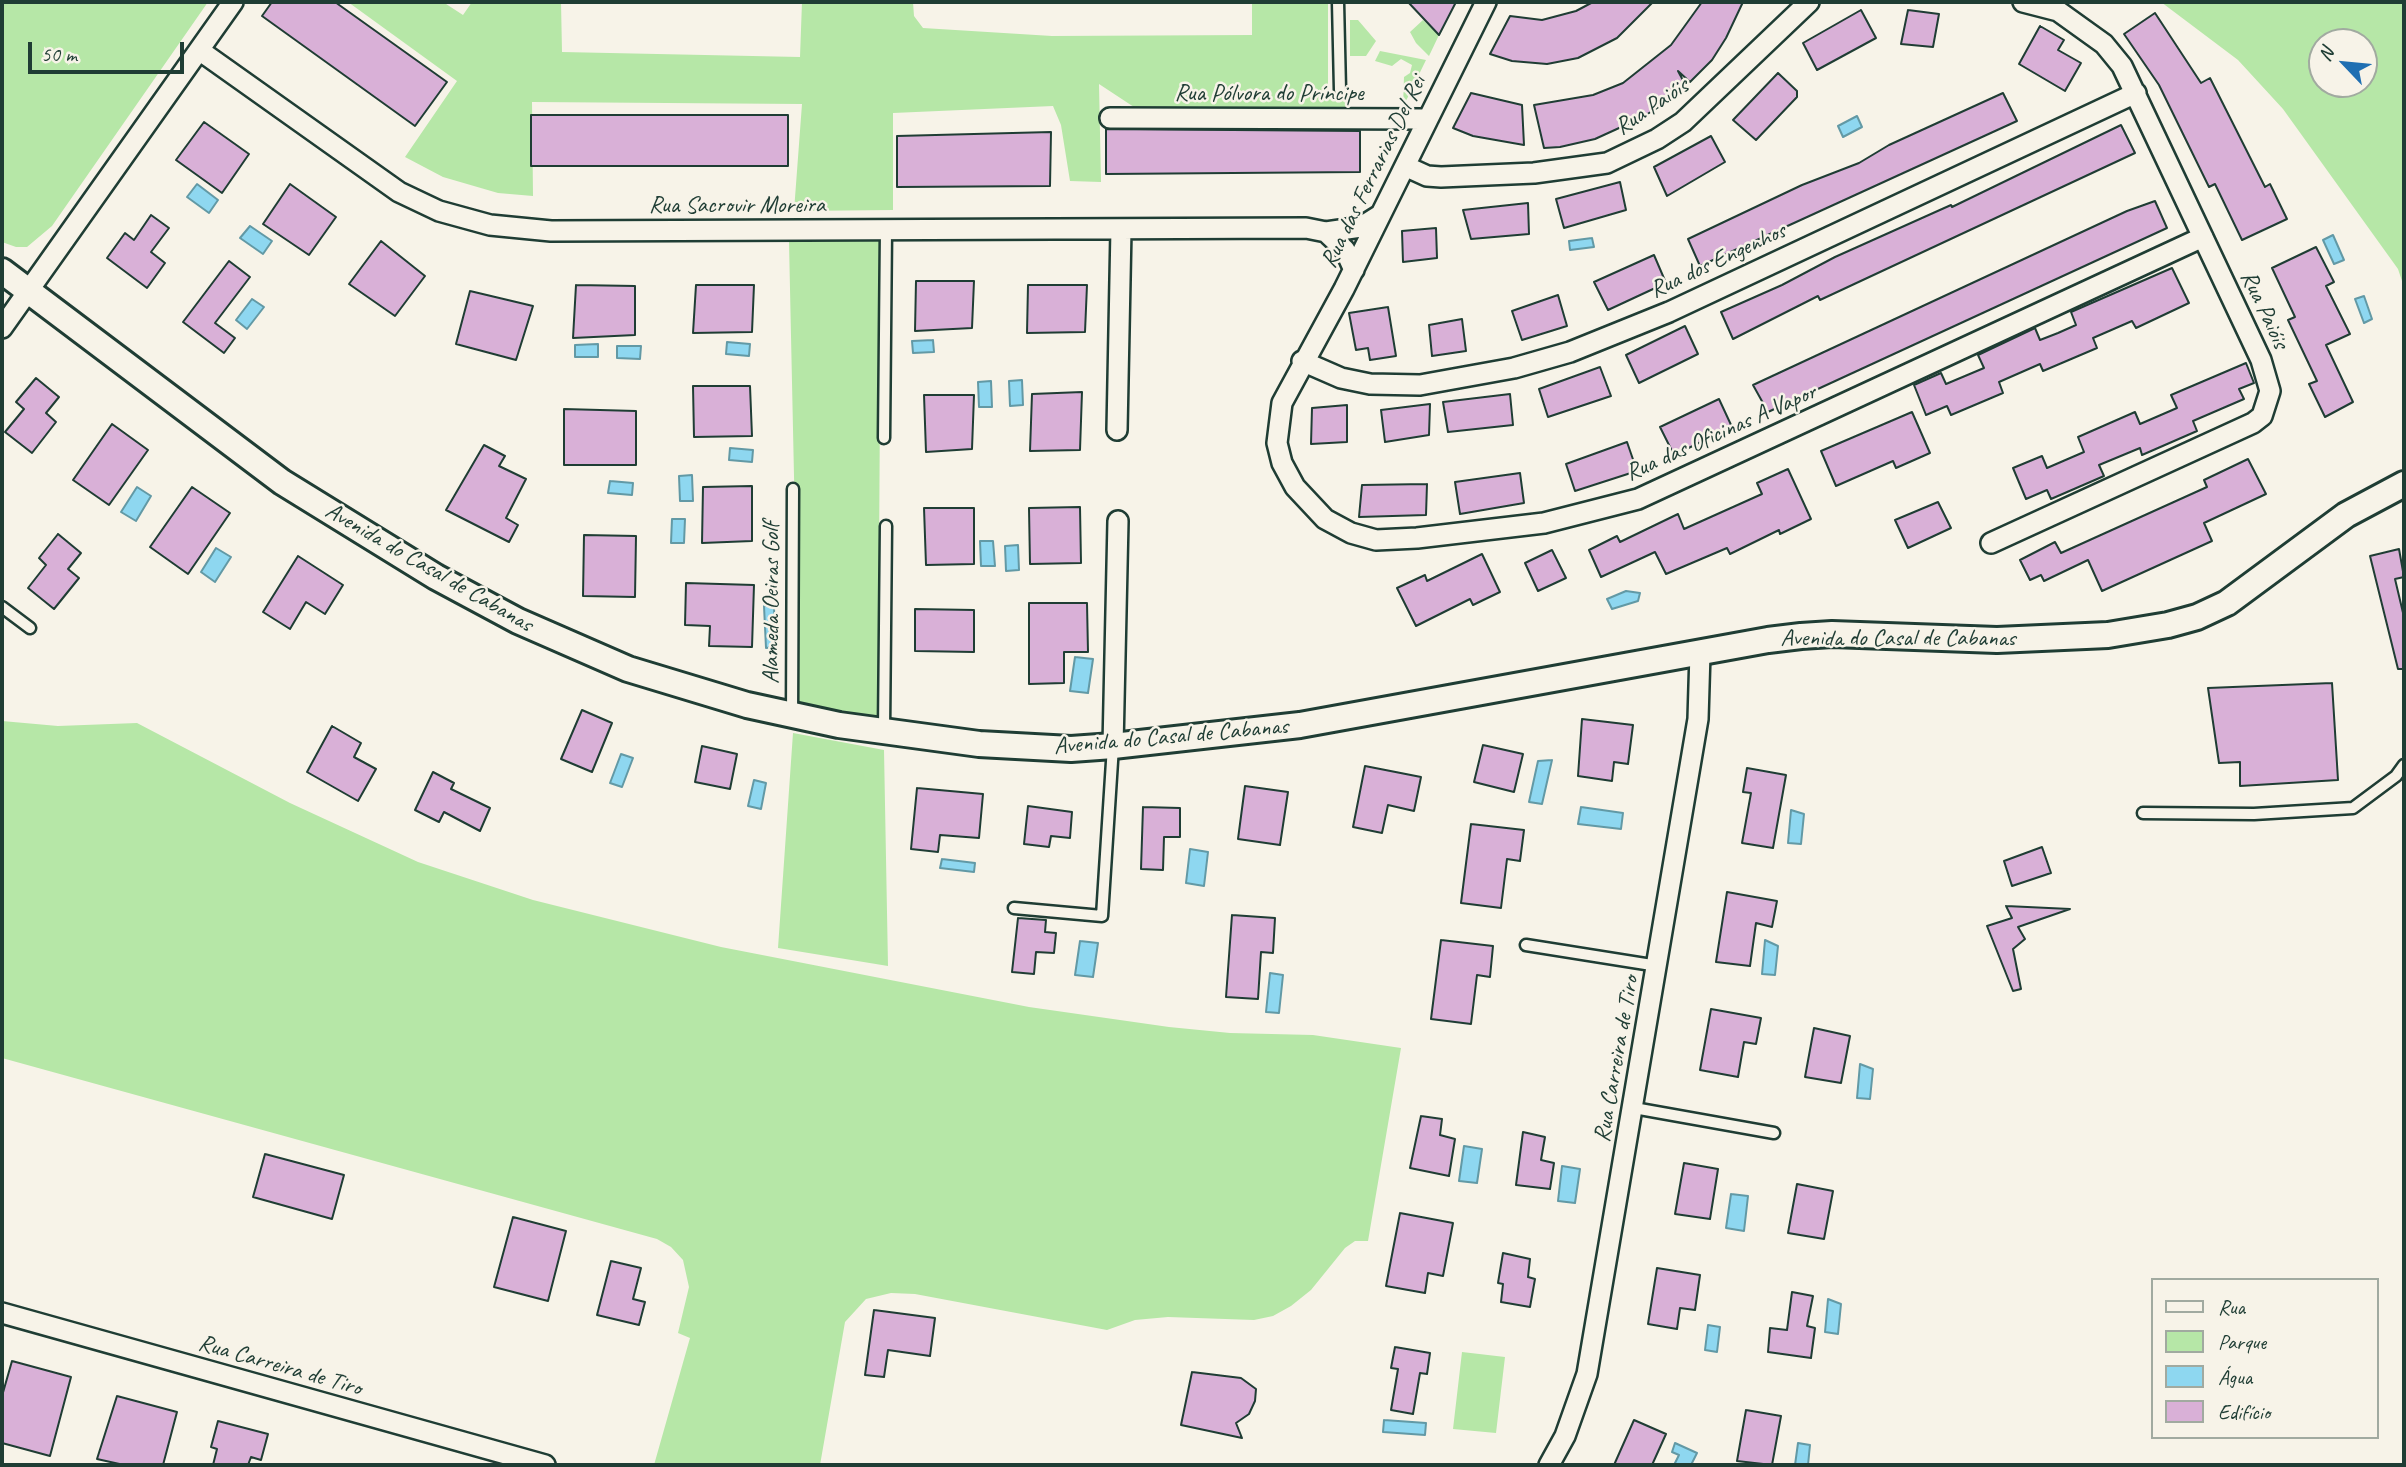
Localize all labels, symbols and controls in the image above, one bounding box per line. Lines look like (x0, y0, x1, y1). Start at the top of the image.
scale bar (32, 28, 187, 72)
north arrow (2308, 28, 2378, 98)
text: 50 m (41, 41, 77, 67)
text: N (2313, 44, 2339, 65)
street label: Rua das Ferrarias Del Rei (1315, 71, 1433, 273)
street label: Rua Paióis (1610, 72, 1694, 142)
street label: Rua Pólvora do Príncipe (1174, 80, 1364, 108)
street label: Rua Sacrovir Moreira (649, 192, 825, 220)
street label: Rua dos Engenhos (1645, 217, 1791, 305)
street label: Rua Paióis (2233, 266, 2295, 354)
street label: Rua das Oficinas A Vapor (1621, 378, 1821, 488)
street label: Avenida do Casal de Cabanas (320, 497, 538, 639)
street label: Alameda Oeiras Golf (758, 522, 786, 684)
street label: Avenida do Casal de Cabanas (1781, 625, 2015, 653)
street label: Avenida do Casal de Cabanas (1053, 712, 1289, 762)
street label: Rua Carreira de Tiro (1588, 974, 1646, 1144)
legend (2150, 1278, 2378, 1439)
text: Rua (2218, 1294, 2245, 1320)
street label: Rua Carreira de Tiro (195, 1329, 365, 1403)
text: Parque (2218, 1329, 2266, 1355)
text: Água (2218, 1364, 2252, 1390)
text: Edifício (2218, 1399, 2270, 1425)

